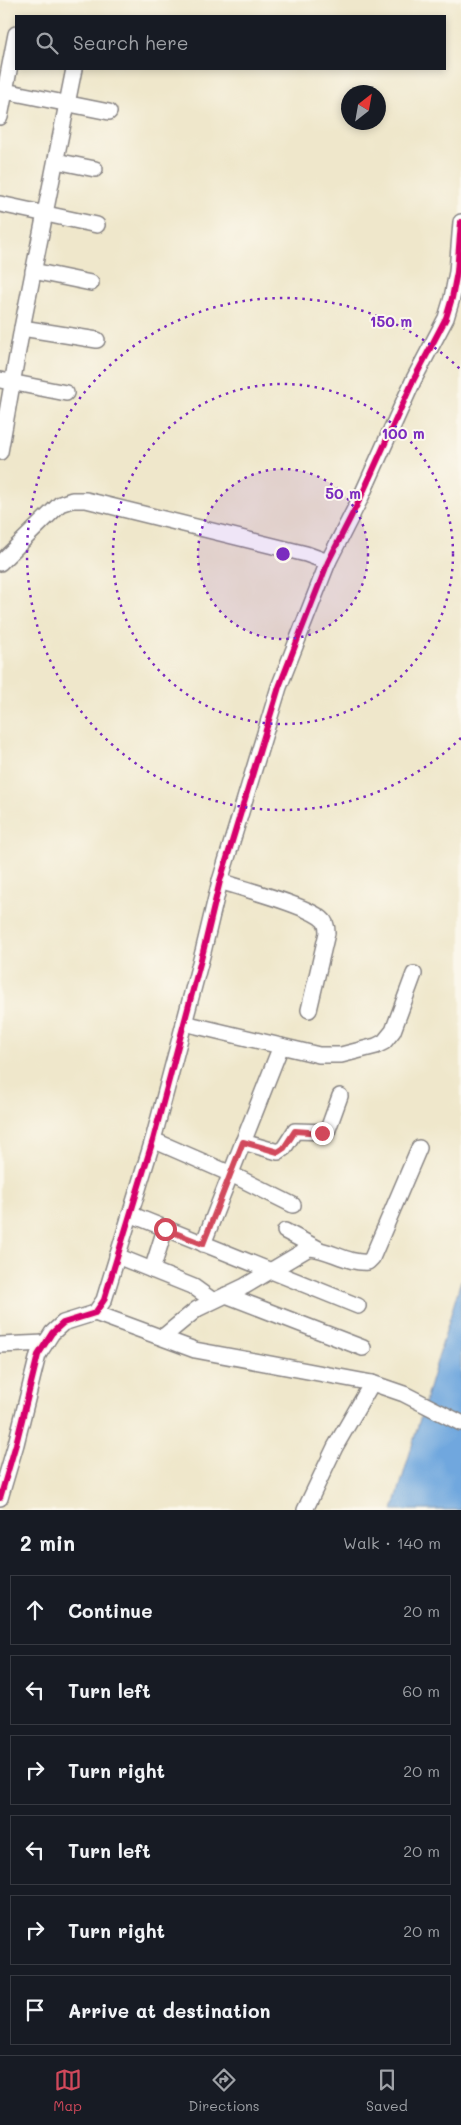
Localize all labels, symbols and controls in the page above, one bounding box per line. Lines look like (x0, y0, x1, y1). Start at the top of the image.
search box (15, 15, 446, 70)
icon: search (33, 29, 61, 57)
text: Search here (73, 30, 189, 55)
north arrow (341, 85, 386, 130)
text: 150 m (370, 311, 412, 331)
text: 100 m (381, 423, 425, 443)
text: 50 m (325, 483, 361, 503)
centre of rings (274, 545, 292, 563)
route end (311, 1122, 334, 1145)
route start (154, 1218, 177, 1241)
text: 2 min (20, 1529, 75, 1556)
text: Walk · 140 m (343, 1532, 441, 1553)
icon: ahead (21, 1596, 49, 1624)
text: Continue (68, 1598, 153, 1623)
text: 20 m (403, 1600, 440, 1621)
icon: left (21, 1676, 49, 1704)
text: Turn left (68, 1678, 151, 1703)
text: 60 m (403, 1680, 440, 1701)
icon: right (21, 1756, 49, 1784)
text: Turn right (68, 1758, 165, 1783)
text: 20 m (403, 1760, 440, 1781)
icon: left (21, 1836, 49, 1864)
text: Turn left (68, 1838, 151, 1863)
text: 20 m (403, 1840, 440, 1861)
icon: right (21, 1916, 49, 1944)
text: Turn right (68, 1918, 165, 1943)
text: 20 m (403, 1920, 440, 1941)
icon: arrive (21, 1996, 49, 2024)
text: Arrive at destination (68, 1998, 271, 2023)
tab: Map (53, 2066, 82, 2115)
tab: Directions (188, 2066, 260, 2115)
tab: Saved (366, 2066, 408, 2115)

